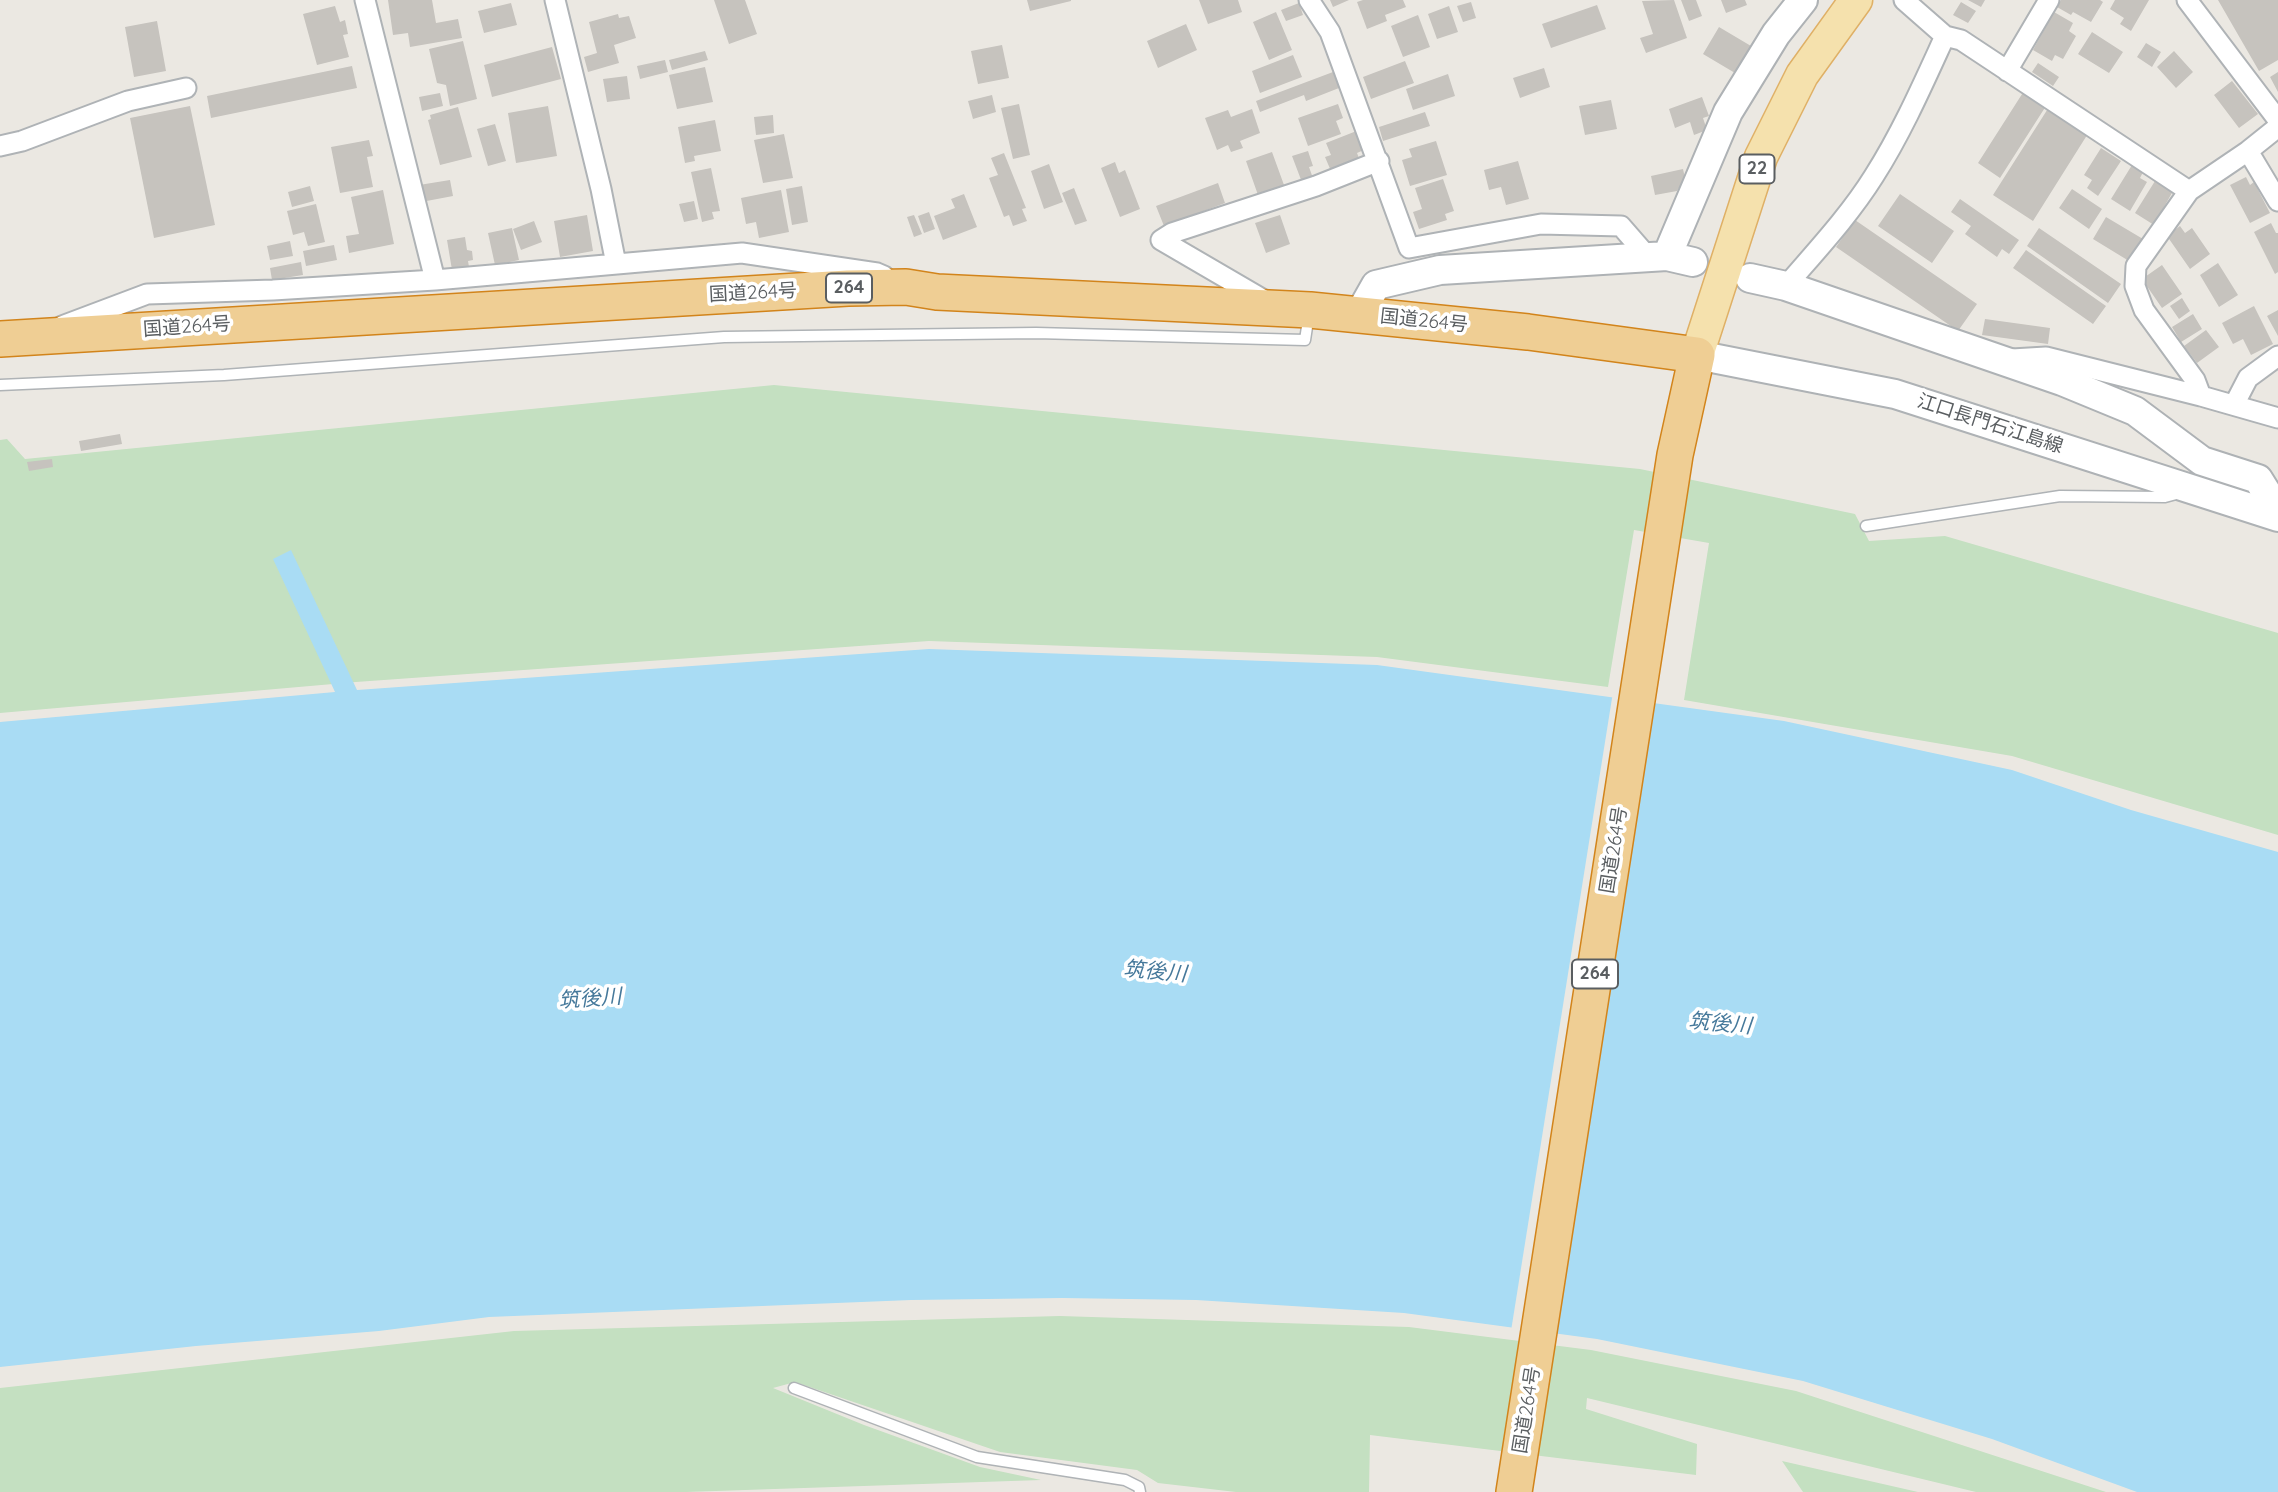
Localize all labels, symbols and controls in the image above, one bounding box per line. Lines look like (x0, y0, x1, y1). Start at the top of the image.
road number: 22 (1740, 154, 1774, 184)
road number: 264 (826, 274, 872, 302)
street label: 国道264号 (708, 279, 798, 307)
street label: 国道264号 (1379, 305, 1469, 337)
street label: 国道264号 (142, 313, 232, 341)
street label: 江口長門石江島線 (1914, 390, 2066, 458)
street label: 国道264号 (1596, 805, 1632, 895)
water label: 筑後川 (1123, 957, 1187, 987)
road number: 264 (1572, 959, 1618, 988)
water label: 筑後川 (558, 984, 622, 1014)
water label: 筑後川 (1688, 1009, 1752, 1039)
street label: 国道264号 (1509, 1365, 1545, 1455)

